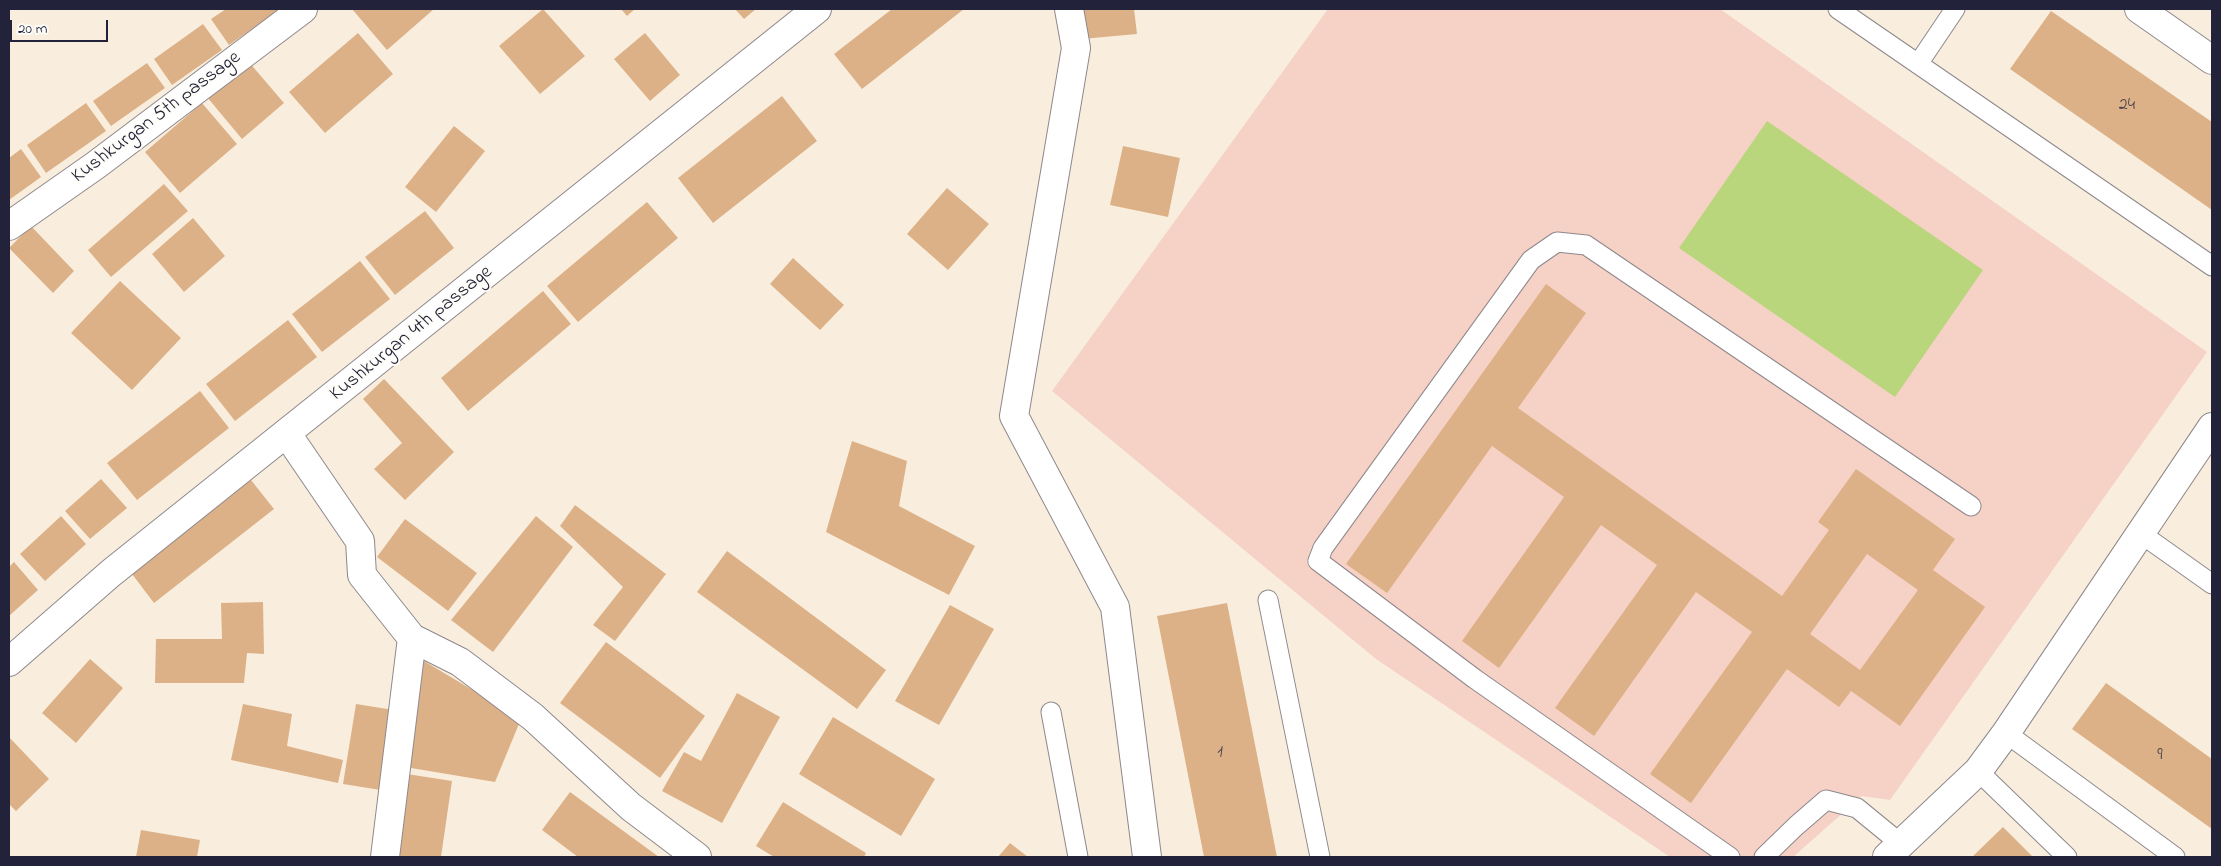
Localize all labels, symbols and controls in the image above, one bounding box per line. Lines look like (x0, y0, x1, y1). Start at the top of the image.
scale bar (12, 10, 110, 42)
text: 20 m (18, 18, 47, 40)
street label: Kushkurgan 5th passage (68, 47, 246, 189)
house number: 24 (2119, 95, 2135, 117)
street label: Kushkurgan 4th passage (326, 261, 498, 407)
house number: 1 (1217, 742, 1223, 764)
house number: 9 (2157, 745, 2163, 767)

